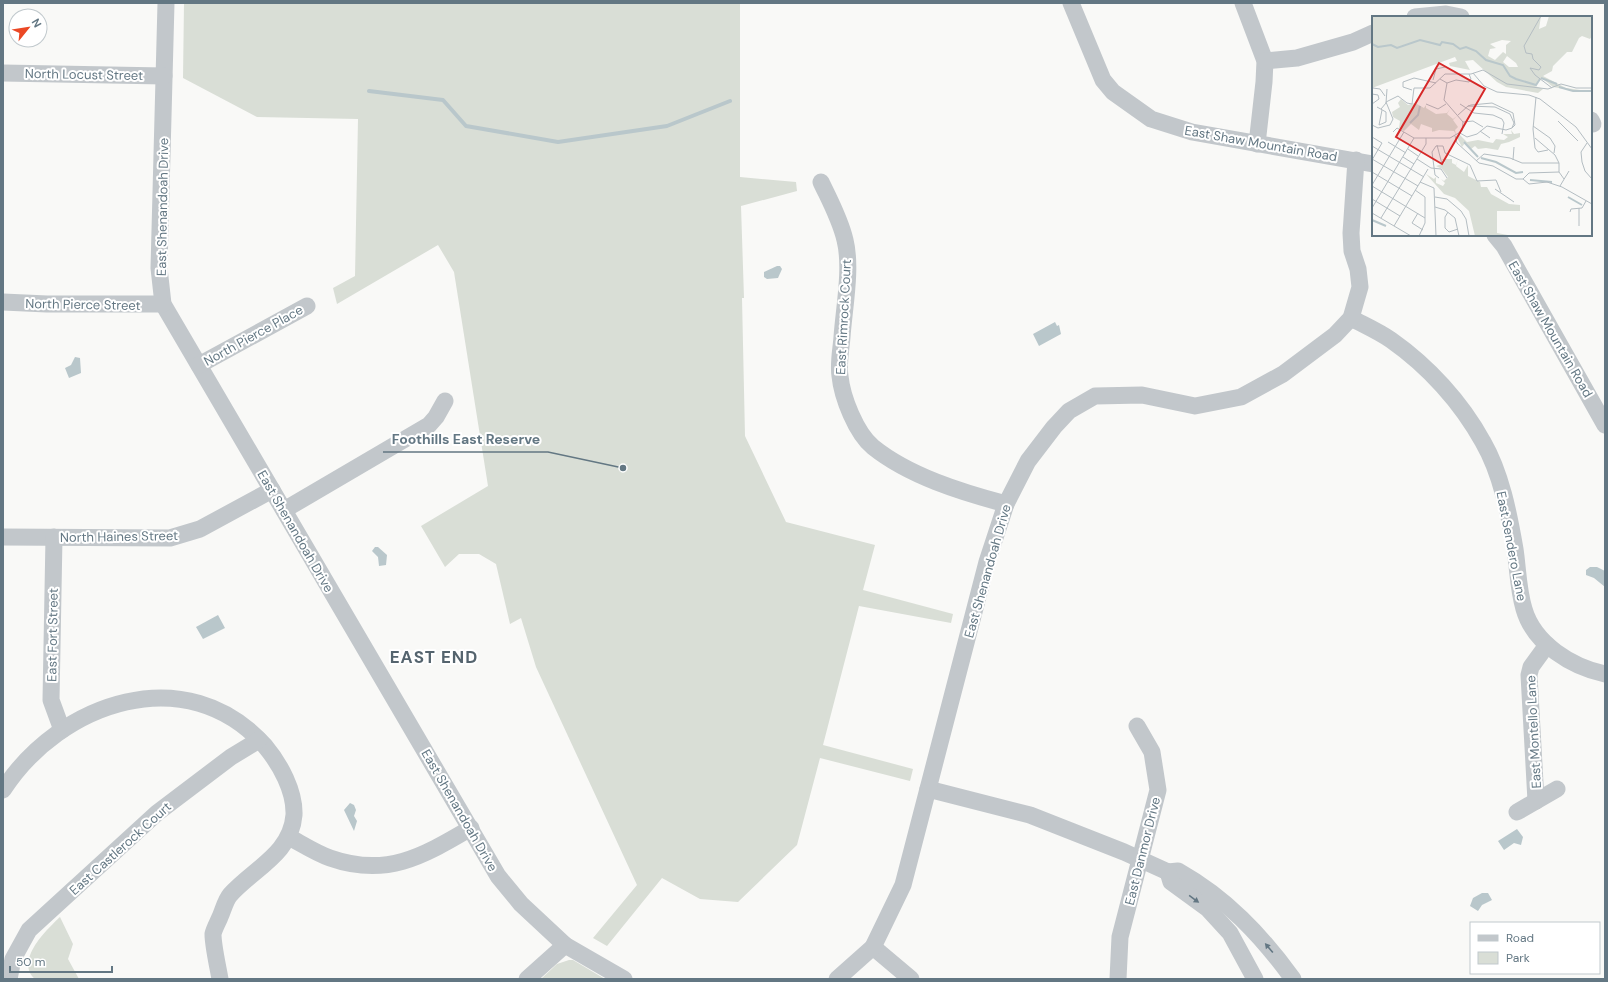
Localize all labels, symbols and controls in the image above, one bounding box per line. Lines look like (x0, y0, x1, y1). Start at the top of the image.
north arrow (8, 8, 48, 48)
text: N (29, 16, 45, 30)
inset map (1372, 16, 1592, 236)
street label: North Locust Street (25, 65, 143, 84)
street label: East Shaw Mountain Road (1183, 122, 1339, 165)
street label: East Shenandoah Drive (153, 138, 172, 276)
street label: East Shaw Mountain Road (1505, 258, 1597, 400)
street label: East Rimrock Court (832, 259, 855, 375)
street label: North Pierce Street (25, 295, 141, 314)
street label: North Pierce Place (201, 301, 306, 370)
callout: Foothills East Reserve (383, 426, 548, 452)
text: Foothills East Reserve (392, 430, 540, 448)
street label: East Shenandoah Drive (254, 467, 337, 595)
street label: East Sendero Lane (1493, 490, 1531, 603)
street label: East Shenandoah Drive (960, 502, 1015, 640)
street label: North Haines Street (60, 527, 178, 546)
street label: East Fort Street (43, 588, 62, 682)
district label: EAST END (390, 646, 478, 668)
street label: East Montello Lane (1522, 675, 1545, 789)
street label: East Shenandoah Drive (418, 746, 501, 874)
street label: East Danmor Drive (1121, 795, 1164, 907)
street label: East Castlerock Court (66, 798, 175, 899)
one-way arrow (1189, 895, 1199, 903)
legend (1470, 922, 1600, 974)
text: Road (1506, 930, 1534, 946)
one-way arrow (1265, 943, 1274, 954)
scale bar (10, 948, 112, 974)
text: Park (1506, 950, 1530, 966)
text: 50 m (16, 954, 45, 970)

